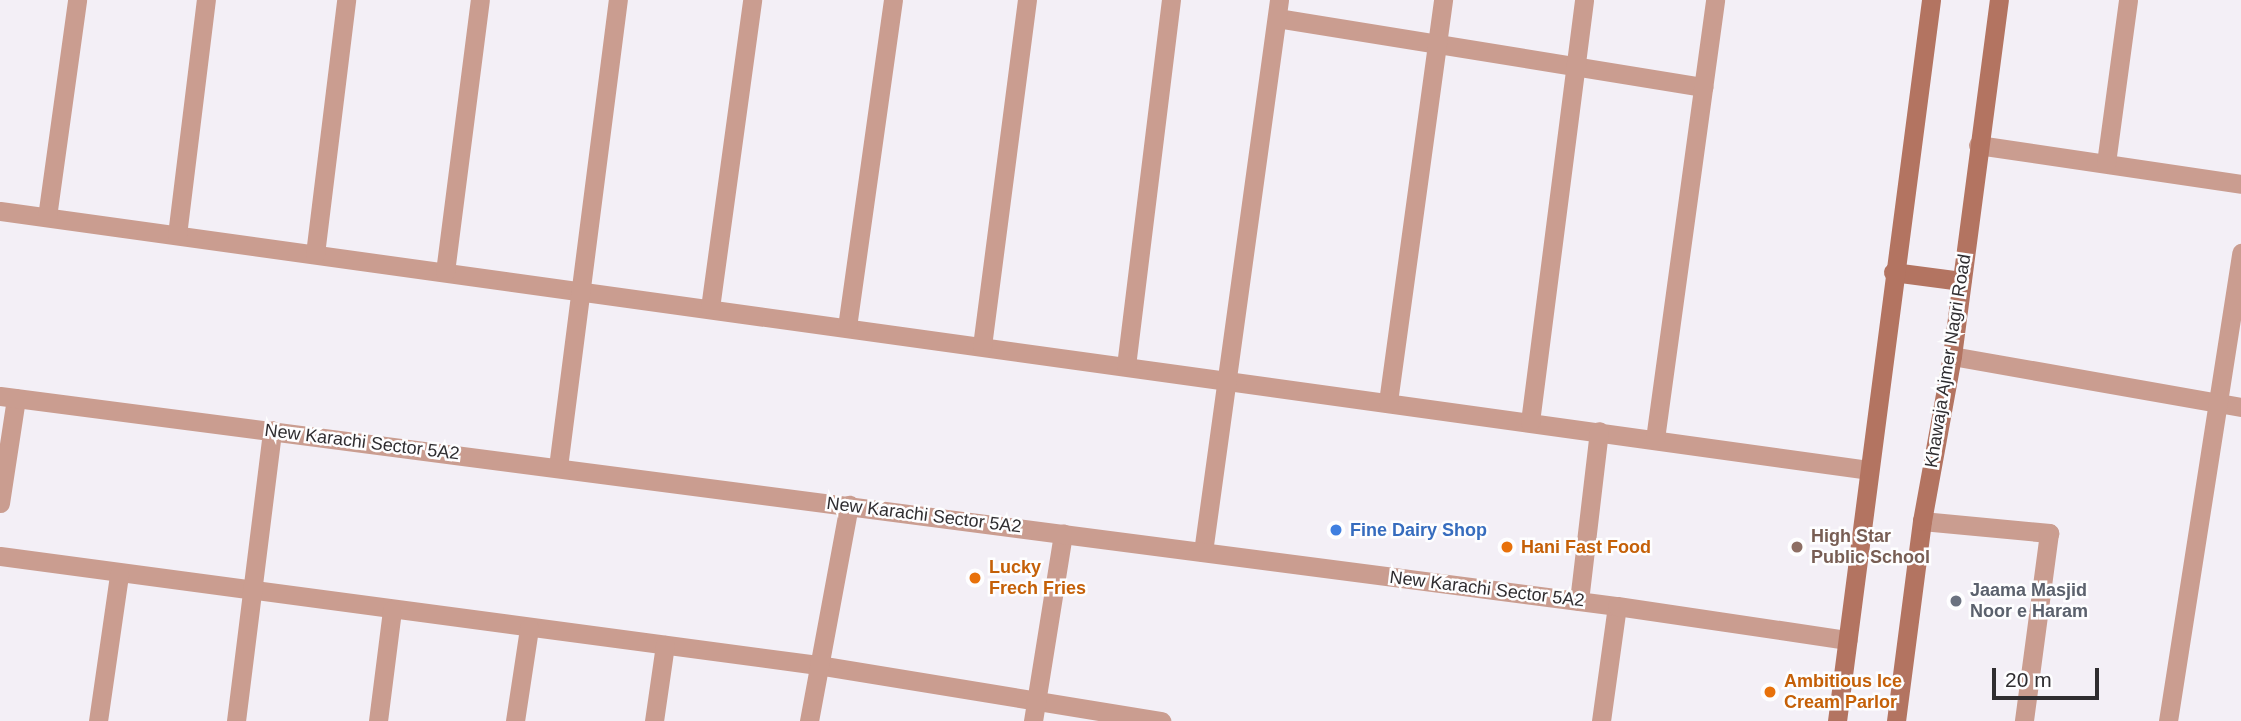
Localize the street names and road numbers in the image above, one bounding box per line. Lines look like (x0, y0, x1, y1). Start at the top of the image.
street label: Khawaja Ajmer Nagri Road (1920, 252, 1976, 470)
street label: New Karachi Sector 5A2 (263, 419, 461, 465)
street label: New Karachi Sector 5A2 (825, 492, 1023, 538)
street label: New Karachi Sector 5A2 (1388, 566, 1586, 612)

